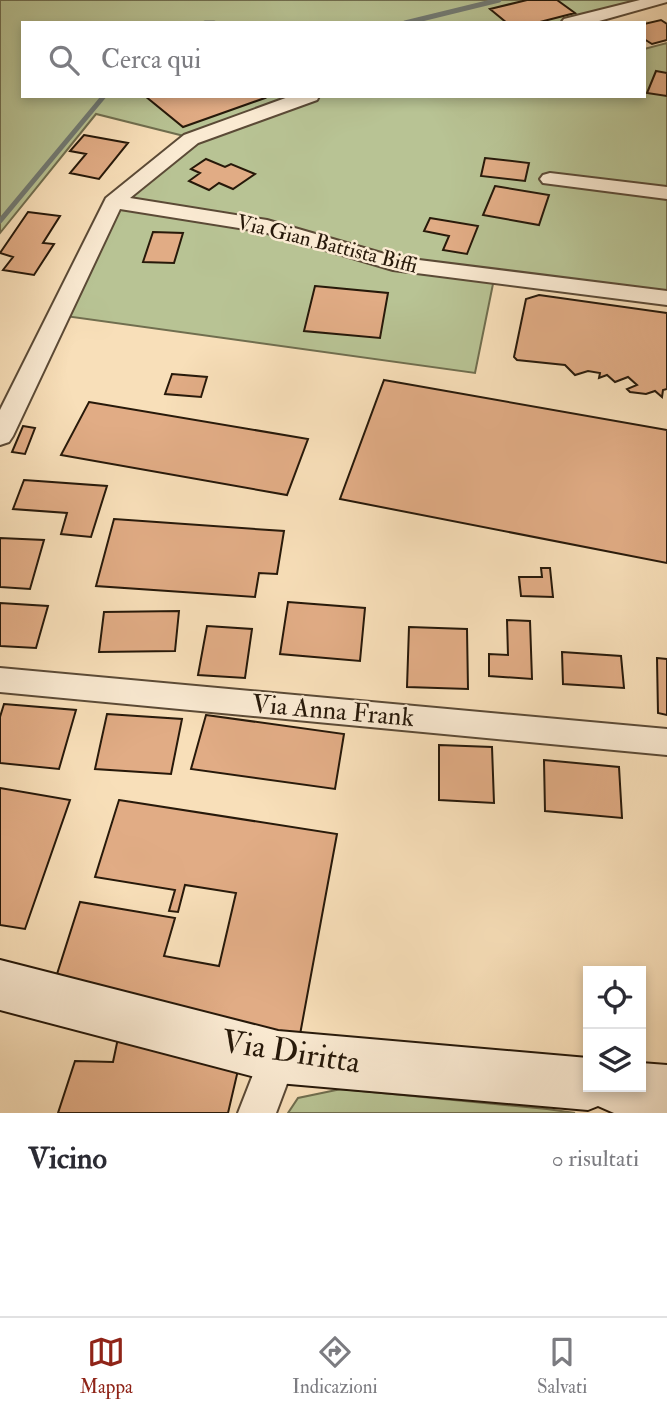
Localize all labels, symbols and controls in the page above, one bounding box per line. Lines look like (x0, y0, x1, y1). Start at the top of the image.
search box (21, 21, 646, 98)
icon: search (45, 41, 83, 79)
text: Cerca qui (101, 44, 201, 76)
street label: Via Gian Battista Biffi (234, 208, 420, 280)
street label: Via Anna Frank (251, 688, 416, 734)
map controls (583, 966, 646, 1092)
button: locate (583, 966, 646, 1029)
street label: Via Diritta (219, 1021, 364, 1083)
button: layers (583, 1029, 646, 1092)
text: Vicino (28, 1140, 107, 1177)
text: 0 risultati (552, 1144, 639, 1173)
tab: Mappa (80, 1333, 133, 1399)
tab: Indicazioni (292, 1333, 378, 1399)
tab: Salvati (537, 1333, 587, 1399)

